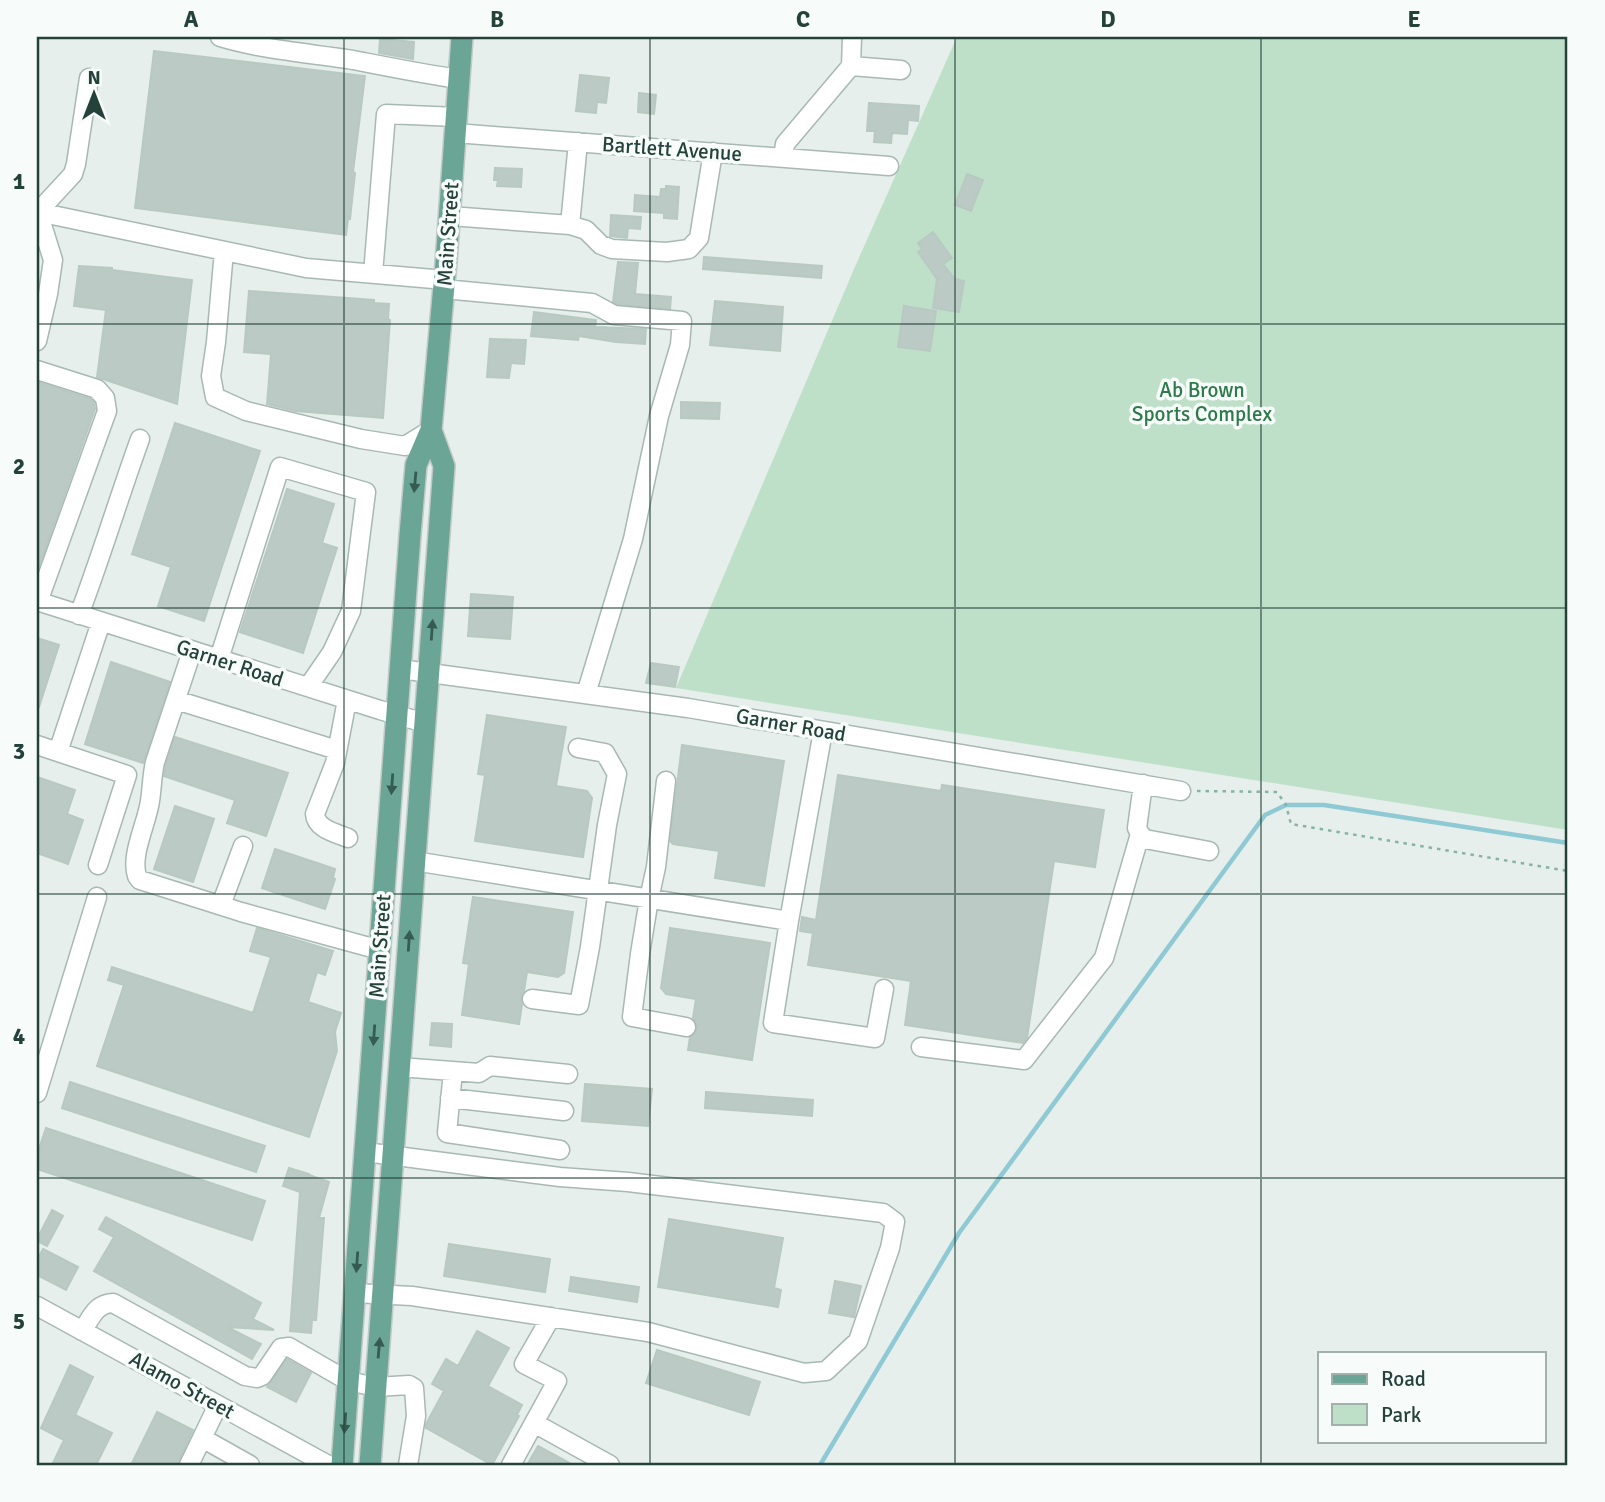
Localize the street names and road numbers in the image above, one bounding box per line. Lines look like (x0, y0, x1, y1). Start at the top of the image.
street label: Bartlett Avenue (601, 131, 743, 167)
street label: Main Street (431, 181, 465, 287)
street label: Garner Road (173, 633, 287, 693)
street label: Garner Road (734, 703, 848, 747)
street label: Main Street (363, 893, 397, 999)
street label: Alamo Street (125, 1345, 239, 1425)

